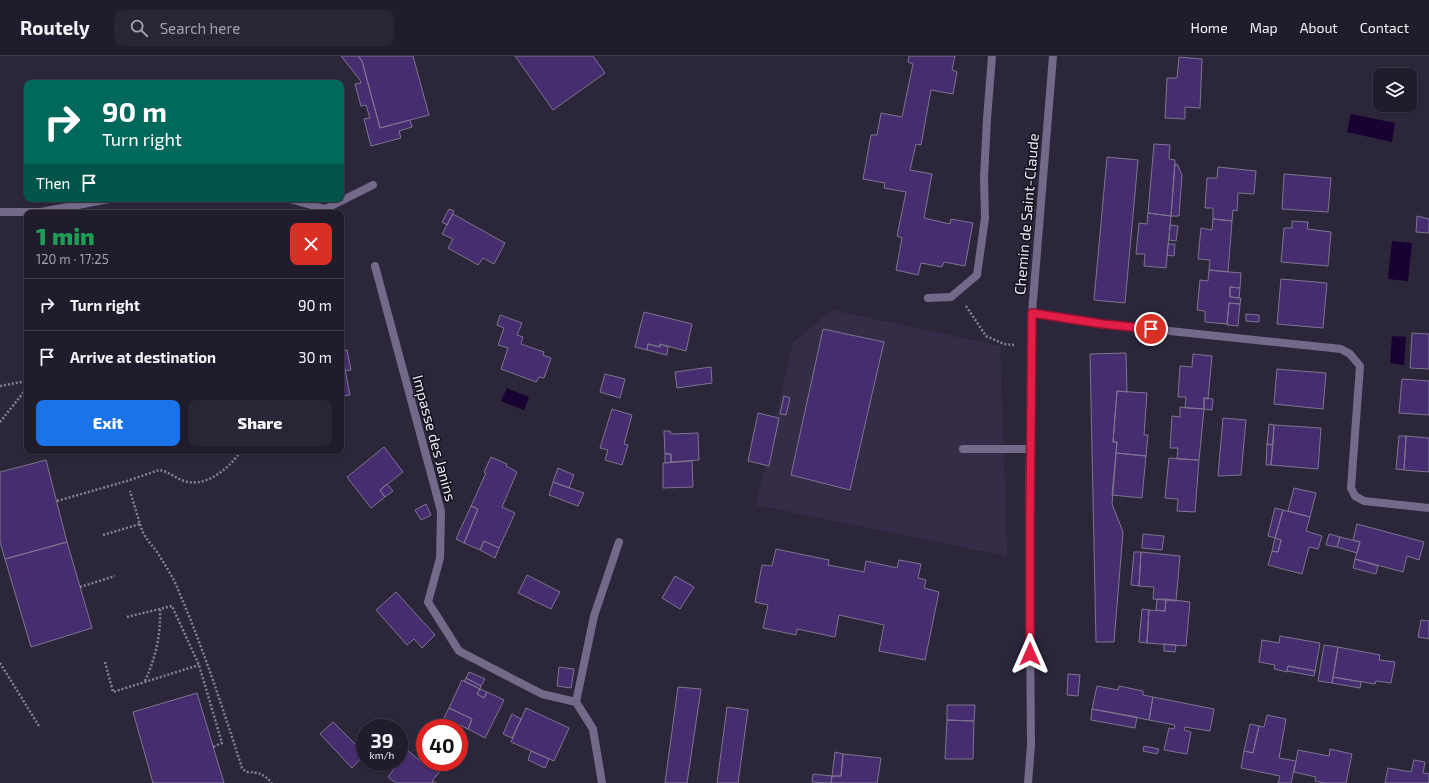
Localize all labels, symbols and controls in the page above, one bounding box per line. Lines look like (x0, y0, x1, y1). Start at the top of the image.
search box (114, 10, 394, 46)
text: Routely (20, 16, 90, 39)
icon: search (128, 17, 150, 39)
text: Search here (160, 19, 240, 37)
text: Home (1191, 19, 1228, 36)
text: Map (1250, 19, 1278, 36)
text: About (1300, 19, 1338, 36)
text: Contact (1360, 19, 1409, 36)
map controls (1373, 68, 1417, 112)
button: layers (1373, 68, 1417, 112)
text: 90 m (102, 94, 167, 128)
icon: right (36, 96, 88, 148)
text: Turn right (102, 128, 182, 150)
street label: Chemin de Saint-Claude (1010, 132, 1042, 296)
icon: arrive (78, 172, 100, 194)
text: Then (36, 174, 70, 192)
text: 1 min (36, 221, 95, 250)
button: close (290, 223, 332, 265)
text: 120 m · 17:25 (36, 251, 109, 267)
icon: right (36, 294, 58, 316)
text: Turn right (70, 296, 140, 314)
text: 90 m (298, 296, 332, 314)
pin (1134, 312, 1168, 346)
icon: arrive (1140, 318, 1162, 340)
icon: arrive (36, 346, 58, 368)
text: Arrive at destination (70, 348, 216, 366)
text: 30 m (298, 348, 332, 366)
street label: Impasse des Janins (409, 373, 461, 503)
button: Exit (36, 400, 180, 446)
button: Share (188, 400, 332, 446)
position arrow (1009, 633, 1051, 675)
speed limit sign: 40 (416, 719, 468, 771)
text: 39 (370, 728, 394, 752)
text: km/h (370, 749, 394, 761)

